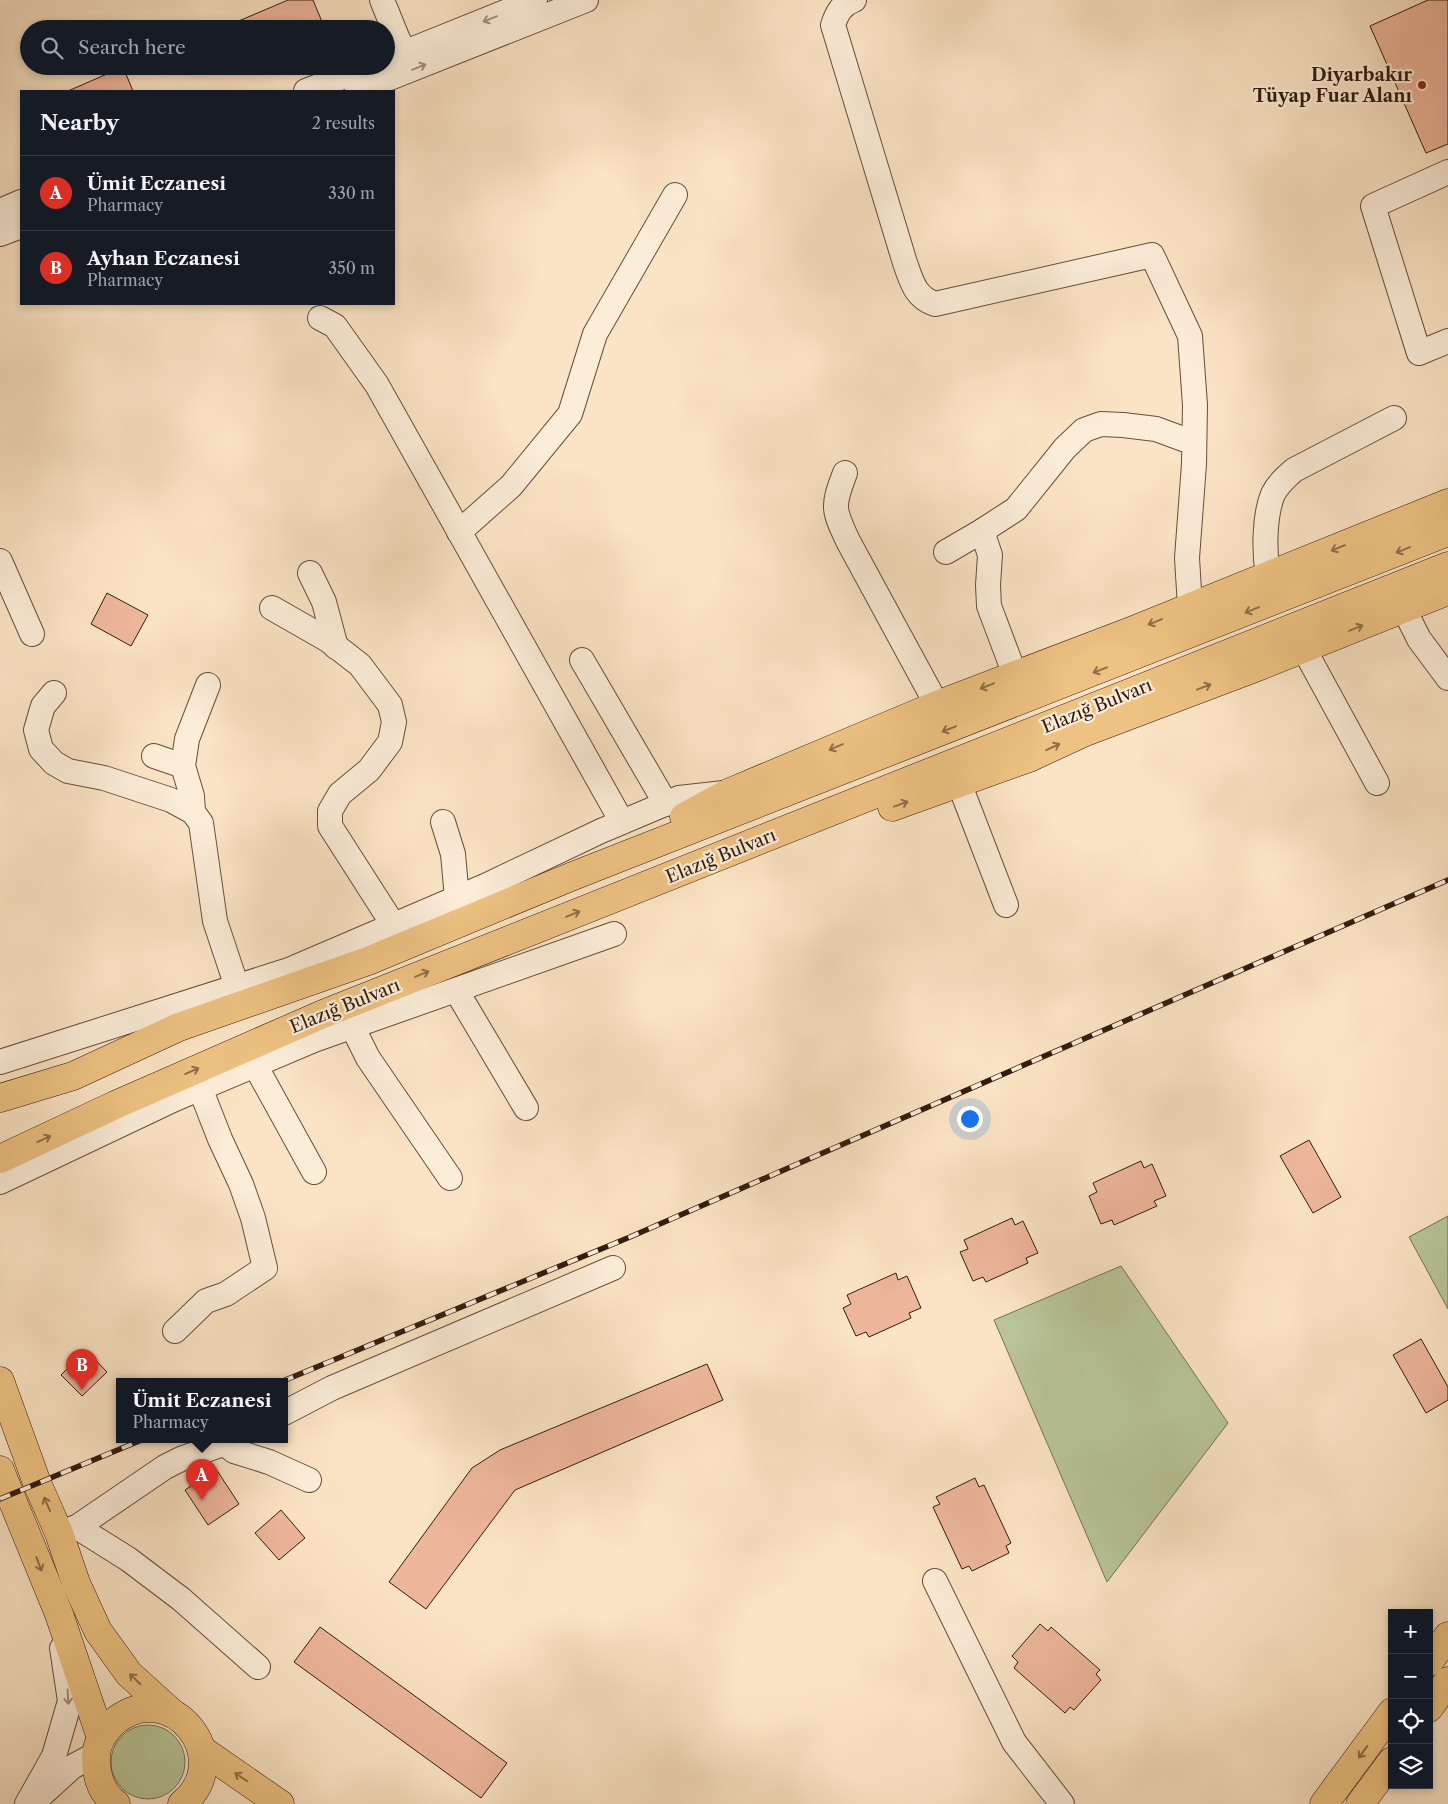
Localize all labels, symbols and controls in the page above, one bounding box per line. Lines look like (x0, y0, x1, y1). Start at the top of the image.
one-way arrow (483, 15, 498, 24)
search box (20, 20, 395, 75)
icon: search (38, 34, 66, 62)
text: Search here (78, 36, 186, 59)
one-way arrow (411, 61, 426, 71)
place label: Diyarbakır Tüyap Fuar Alanı (1253, 64, 1413, 107)
marker: Diyarbakır Tüyap Fuar Alanı (1416, 79, 1428, 91)
text: Nearby (40, 110, 119, 135)
text: 2 results (312, 113, 375, 133)
text: Ümit Eczanesi (87, 172, 226, 195)
text: A (50, 183, 62, 203)
text: 330 m (328, 183, 375, 203)
text: Pharmacy (87, 195, 163, 215)
text: Ayhan Eczanesi (87, 247, 240, 270)
text: B (50, 258, 62, 278)
text: 350 m (328, 258, 375, 278)
text: Pharmacy (87, 270, 163, 290)
one-way arrow (1331, 544, 1346, 553)
one-way arrow (1396, 546, 1411, 556)
one-way arrow (1245, 606, 1260, 616)
one-way arrow (1148, 617, 1163, 627)
one-way arrow (1348, 623, 1363, 632)
one-way arrow (1093, 666, 1109, 675)
street label: Elazığ Bulvarı (1039, 674, 1156, 738)
one-way arrow (979, 682, 995, 691)
one-way arrow (1196, 682, 1212, 691)
one-way arrow (942, 725, 957, 734)
one-way arrow (1045, 741, 1060, 751)
one-way arrow (829, 743, 844, 753)
one-way arrow (893, 799, 908, 808)
street label: Elazığ Bulvarı (663, 824, 780, 888)
one-way arrow (566, 909, 581, 918)
one-way arrow (414, 969, 429, 978)
street label: Elazığ Bulvarı (287, 974, 404, 1038)
one-way arrow (184, 1066, 199, 1076)
your location (957, 1106, 983, 1132)
one-way arrow (36, 1133, 51, 1143)
pin: B (66, 1349, 98, 1390)
popup (116, 1378, 288, 1443)
text: Ümit Eczanesi (133, 1389, 272, 1412)
text: Pharmacy (133, 1412, 209, 1432)
pin: A (186, 1459, 218, 1500)
one-way arrow (41, 1497, 51, 1512)
one-way arrow (35, 1555, 44, 1571)
map controls (1388, 1609, 1433, 1789)
button: + (1388, 1609, 1433, 1654)
button: − (1388, 1654, 1433, 1699)
one-way arrow (129, 1673, 141, 1685)
one-way arrow (64, 1688, 73, 1704)
button: locate (1388, 1699, 1433, 1744)
button: layers (1388, 1744, 1433, 1789)
one-way arrow (1358, 1745, 1368, 1759)
one-way arrow (234, 1772, 248, 1782)

